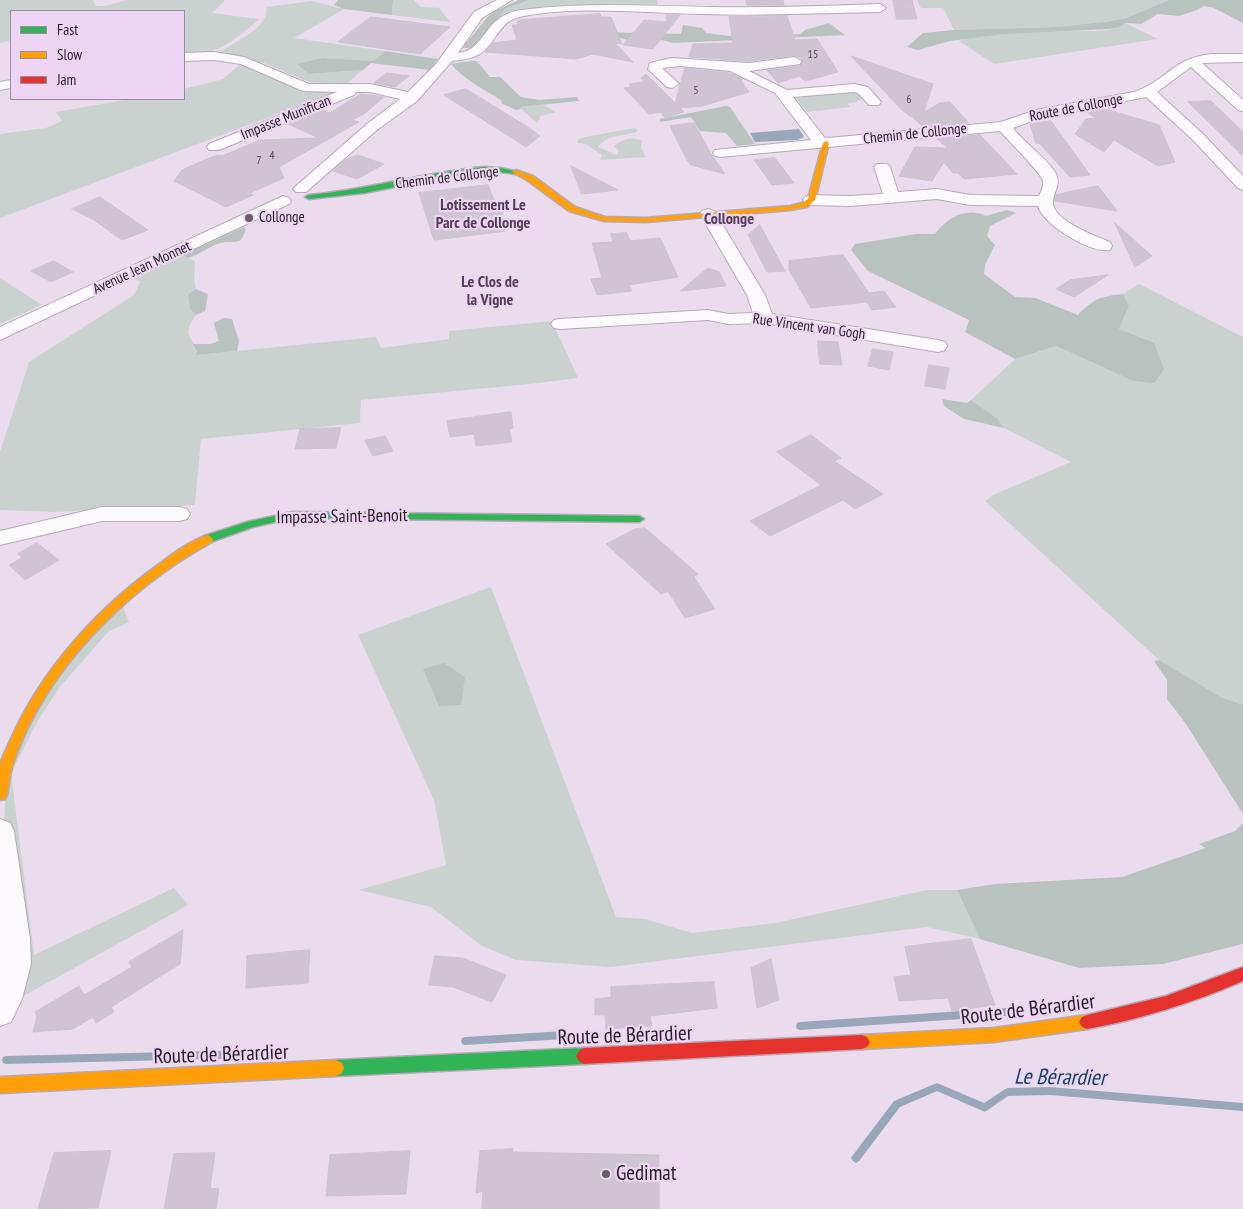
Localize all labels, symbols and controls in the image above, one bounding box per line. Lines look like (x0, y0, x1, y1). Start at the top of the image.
legend (10, 10, 185, 100)
text: Fast (57, 20, 78, 39)
text: Slow (57, 45, 82, 64)
house number: 15 (808, 48, 818, 62)
text: Jam (57, 70, 76, 89)
house number: 5 (693, 84, 699, 98)
street label: Route de Collonge (1028, 90, 1124, 126)
street label: Impasse Munifican (238, 92, 334, 144)
house number: 6 (906, 93, 912, 107)
street label: Chemin de Collonge (862, 120, 968, 148)
house number: 4 (269, 149, 275, 163)
house number: 7 (256, 154, 262, 168)
street label: Chemin de Collonge (394, 163, 500, 193)
district label: Lotissement Le Parc de Collonge (436, 195, 530, 233)
place label: Collonge (259, 209, 305, 227)
district label: Collonge (704, 209, 754, 229)
marker: Collonge (243, 212, 255, 224)
street label: Avenue Jean Monnet (90, 237, 194, 299)
district label: Le Clos de la Vigne (461, 272, 519, 310)
street label: Rue Vincent van Gogh (752, 310, 866, 344)
street label: Impasse Saint-Benoit (276, 505, 408, 529)
street label: Route de Bérardier (959, 989, 1097, 1031)
street label: Route de Bérardier (557, 1021, 693, 1051)
street label: Route de Bérardier (153, 1040, 289, 1070)
water label: Le Bérardier (1014, 1064, 1106, 1092)
place label: Gedimat (616, 1161, 677, 1187)
marker: Gedimat (600, 1168, 612, 1180)

